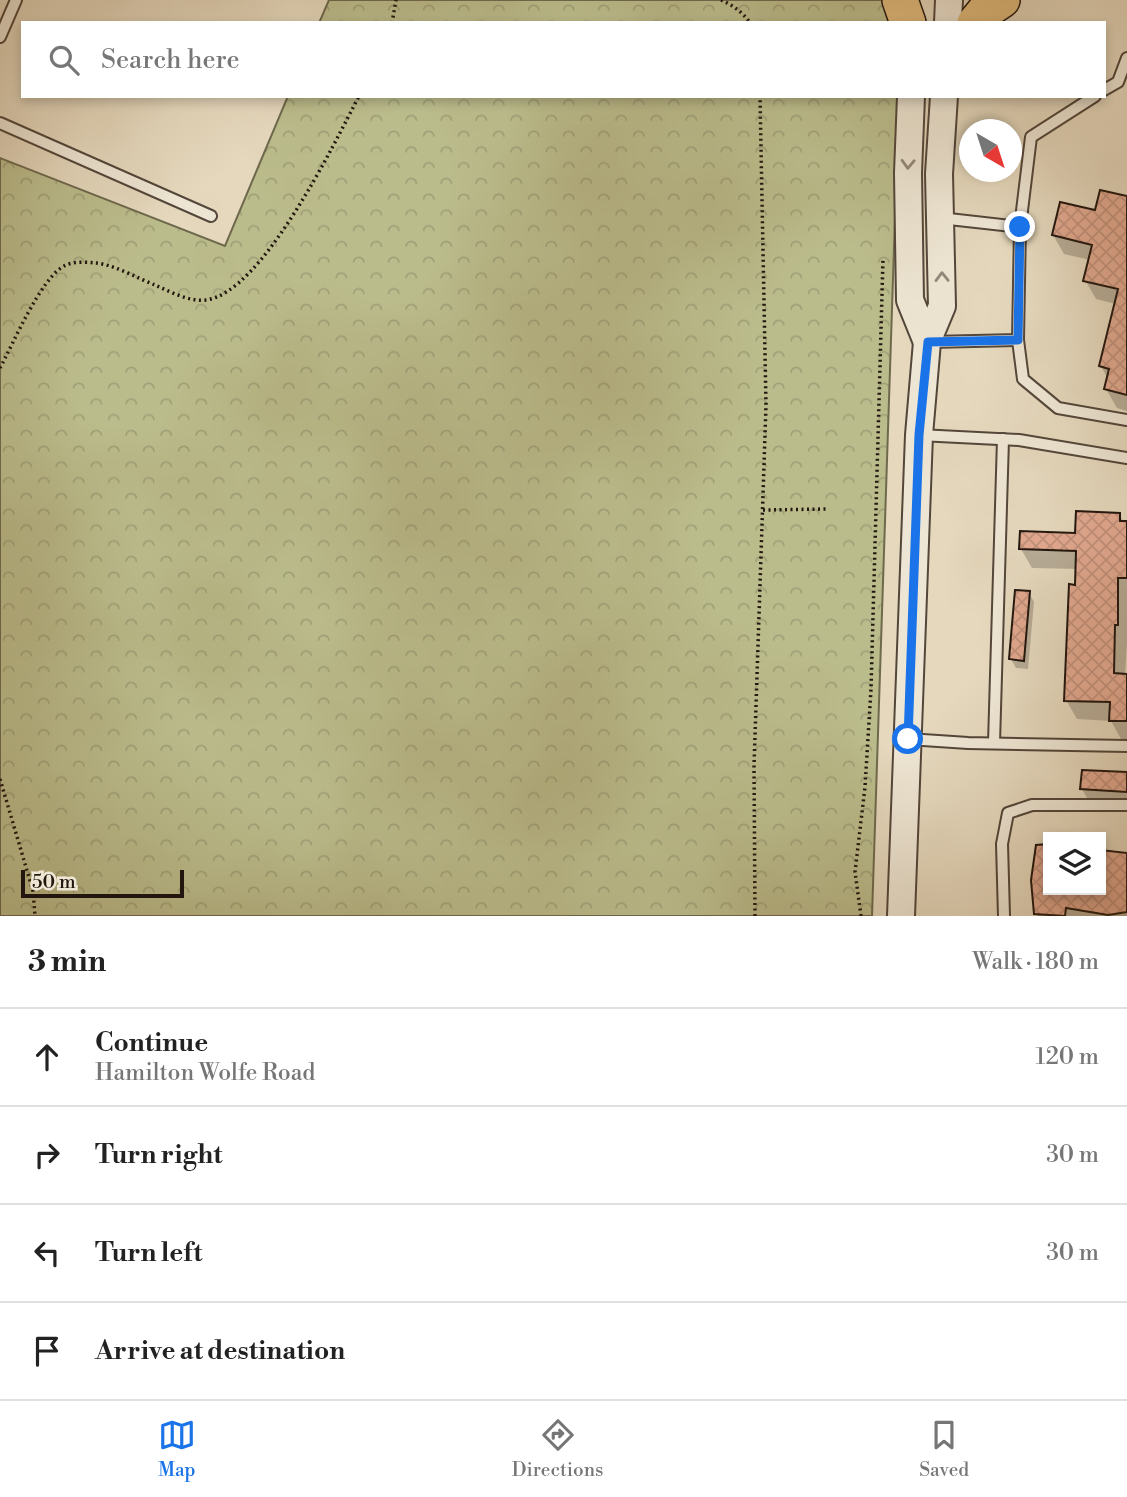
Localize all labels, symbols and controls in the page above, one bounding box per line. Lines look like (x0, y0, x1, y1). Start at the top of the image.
search box (21, 21, 1106, 98)
icon: search (45, 41, 83, 79)
text: Search here (101, 44, 240, 76)
north arrow (959, 119, 1022, 182)
one-way arrow (901, 159, 916, 170)
route end (1004, 211, 1035, 242)
one-way arrow (934, 271, 949, 282)
route start (892, 723, 923, 754)
map controls (1043, 832, 1106, 895)
button: layers (1043, 832, 1106, 895)
scale bar (21, 867, 184, 899)
text: 50 m (32, 870, 76, 894)
text: 3 min (28, 943, 106, 981)
text: Walk · 180 m (972, 948, 1099, 976)
text: Continue (95, 1027, 208, 1059)
icon: ahead (28, 1038, 66, 1076)
text: 120 m (1035, 1043, 1099, 1071)
text: Hamilton Wolfe Road (95, 1059, 315, 1087)
icon: right (28, 1136, 66, 1174)
text: Turn right (95, 1139, 223, 1171)
text: 30 m (1046, 1141, 1099, 1169)
icon: left (28, 1234, 66, 1272)
text: Turn left (95, 1237, 203, 1269)
text: 30 m (1046, 1239, 1099, 1267)
icon: arrive (28, 1332, 66, 1370)
text: Arrive at destination (95, 1335, 345, 1367)
tab: Map (158, 1416, 196, 1482)
tab: Directions (512, 1416, 603, 1482)
tab: Saved (919, 1416, 969, 1482)

